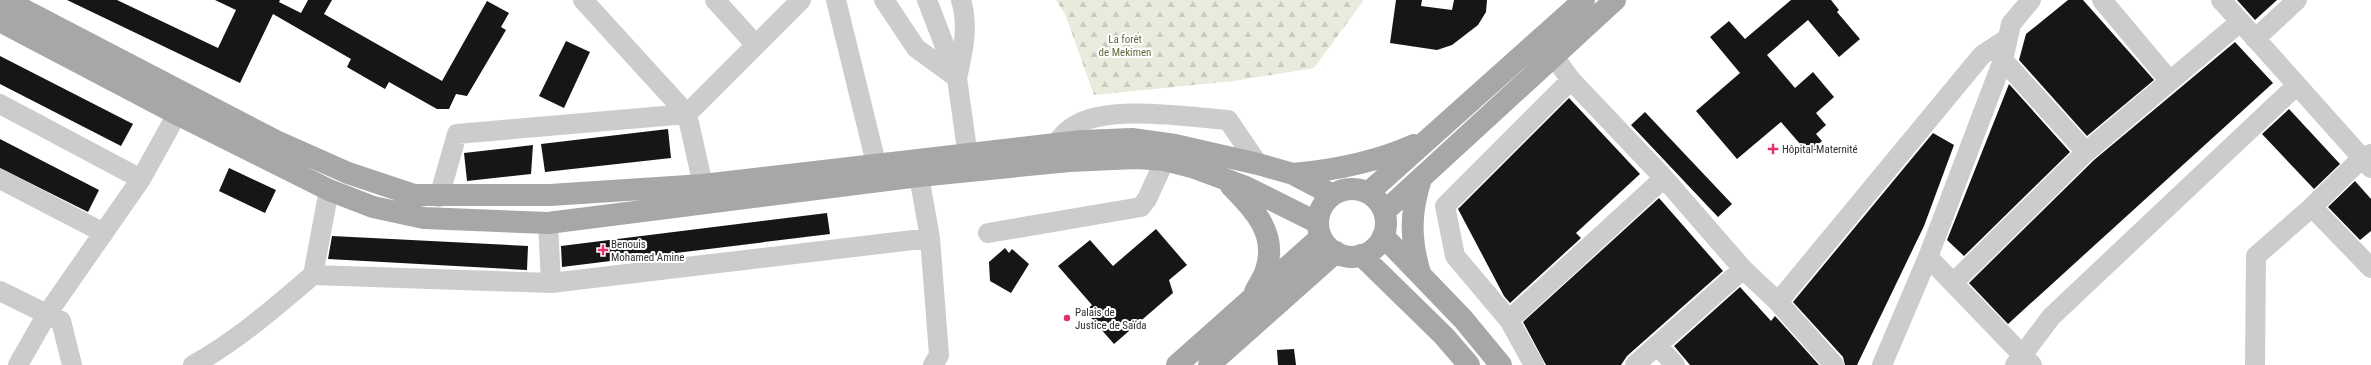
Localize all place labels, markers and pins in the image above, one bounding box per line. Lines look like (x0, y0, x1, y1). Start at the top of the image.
marker: Hôpital-Maternité (1767, 143, 1779, 155)
place label: Hôpital-Maternité (1782, 143, 1858, 156)
place label: Benouis Mohamed Amine (611, 238, 684, 264)
marker: Benouis Mohamed Amine (598, 245, 608, 255)
place label: Palais de Justice de Saïda (1075, 306, 1147, 332)
marker: Palais de Justice de Saïda (1062, 313, 1072, 323)

